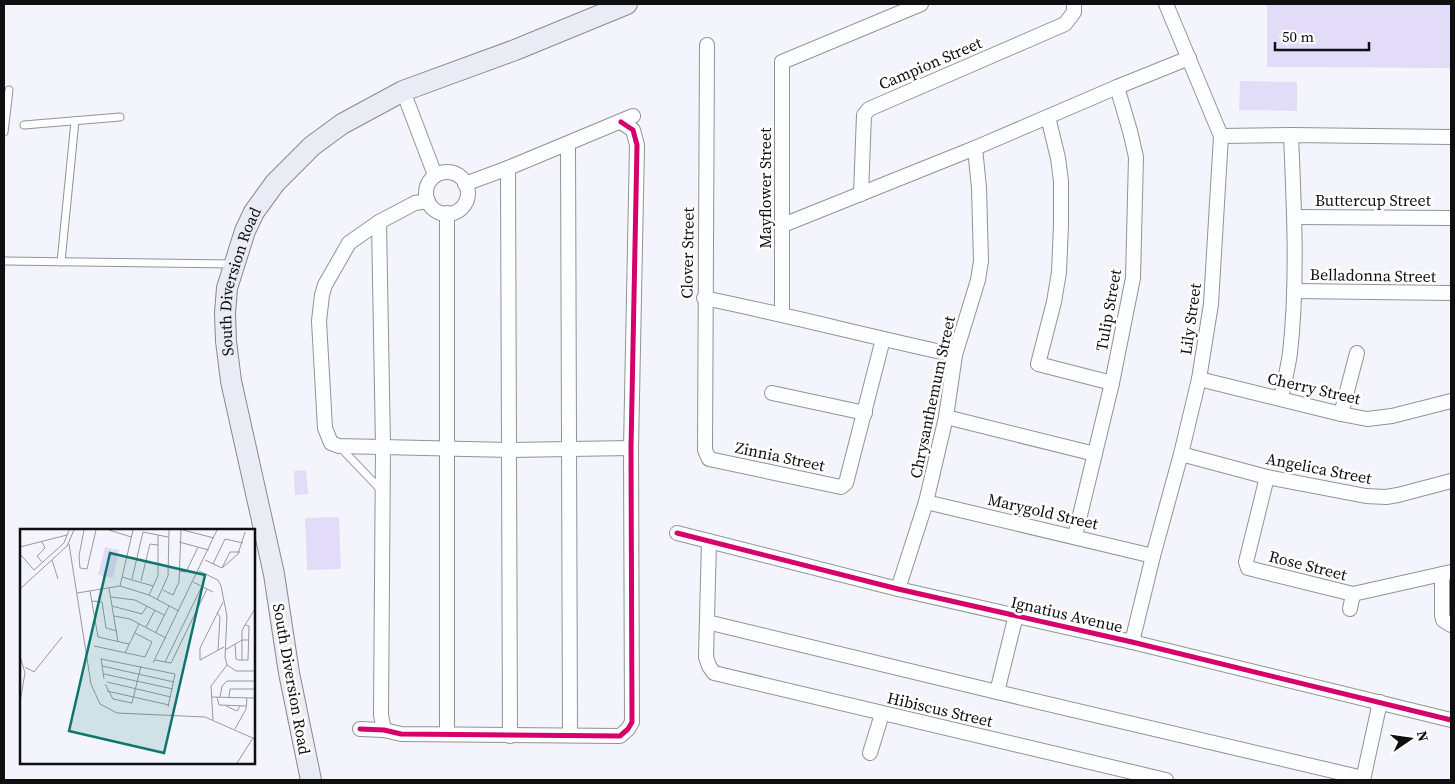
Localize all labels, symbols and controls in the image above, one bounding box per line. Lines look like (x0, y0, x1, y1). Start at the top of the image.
scale bar (1275, 20, 1369, 52)
text: 50 m (1282, 26, 1314, 47)
street label: Campion Street (875, 31, 986, 95)
street label: Mayflower Street (754, 127, 776, 248)
street label: Buttercup Street (1315, 189, 1432, 211)
street label: South Diversion Road (214, 203, 266, 357)
street label: Clover Street (675, 206, 699, 299)
street label: Belladonna Street (1310, 263, 1437, 287)
street label: Tulip Street (1090, 267, 1126, 353)
street label: Lily Street (1174, 281, 1206, 356)
street label: Chrysanthemum Street (904, 313, 960, 480)
street label: Cherry Street (1265, 367, 1363, 410)
street label: Zinnia Street (733, 436, 828, 476)
street label: Angelica Street (1264, 447, 1374, 489)
street label: Marygold Street (986, 488, 1101, 535)
inset map (20, 529, 255, 764)
street label: Rose Street (1267, 545, 1350, 585)
street label: Ignatius Avenue (1009, 590, 1125, 638)
street label: South Diversion Road (268, 602, 316, 756)
street label: Hibiscus Street (885, 686, 996, 732)
north arrow (1385, 714, 1435, 764)
text: N (1412, 729, 1434, 743)

